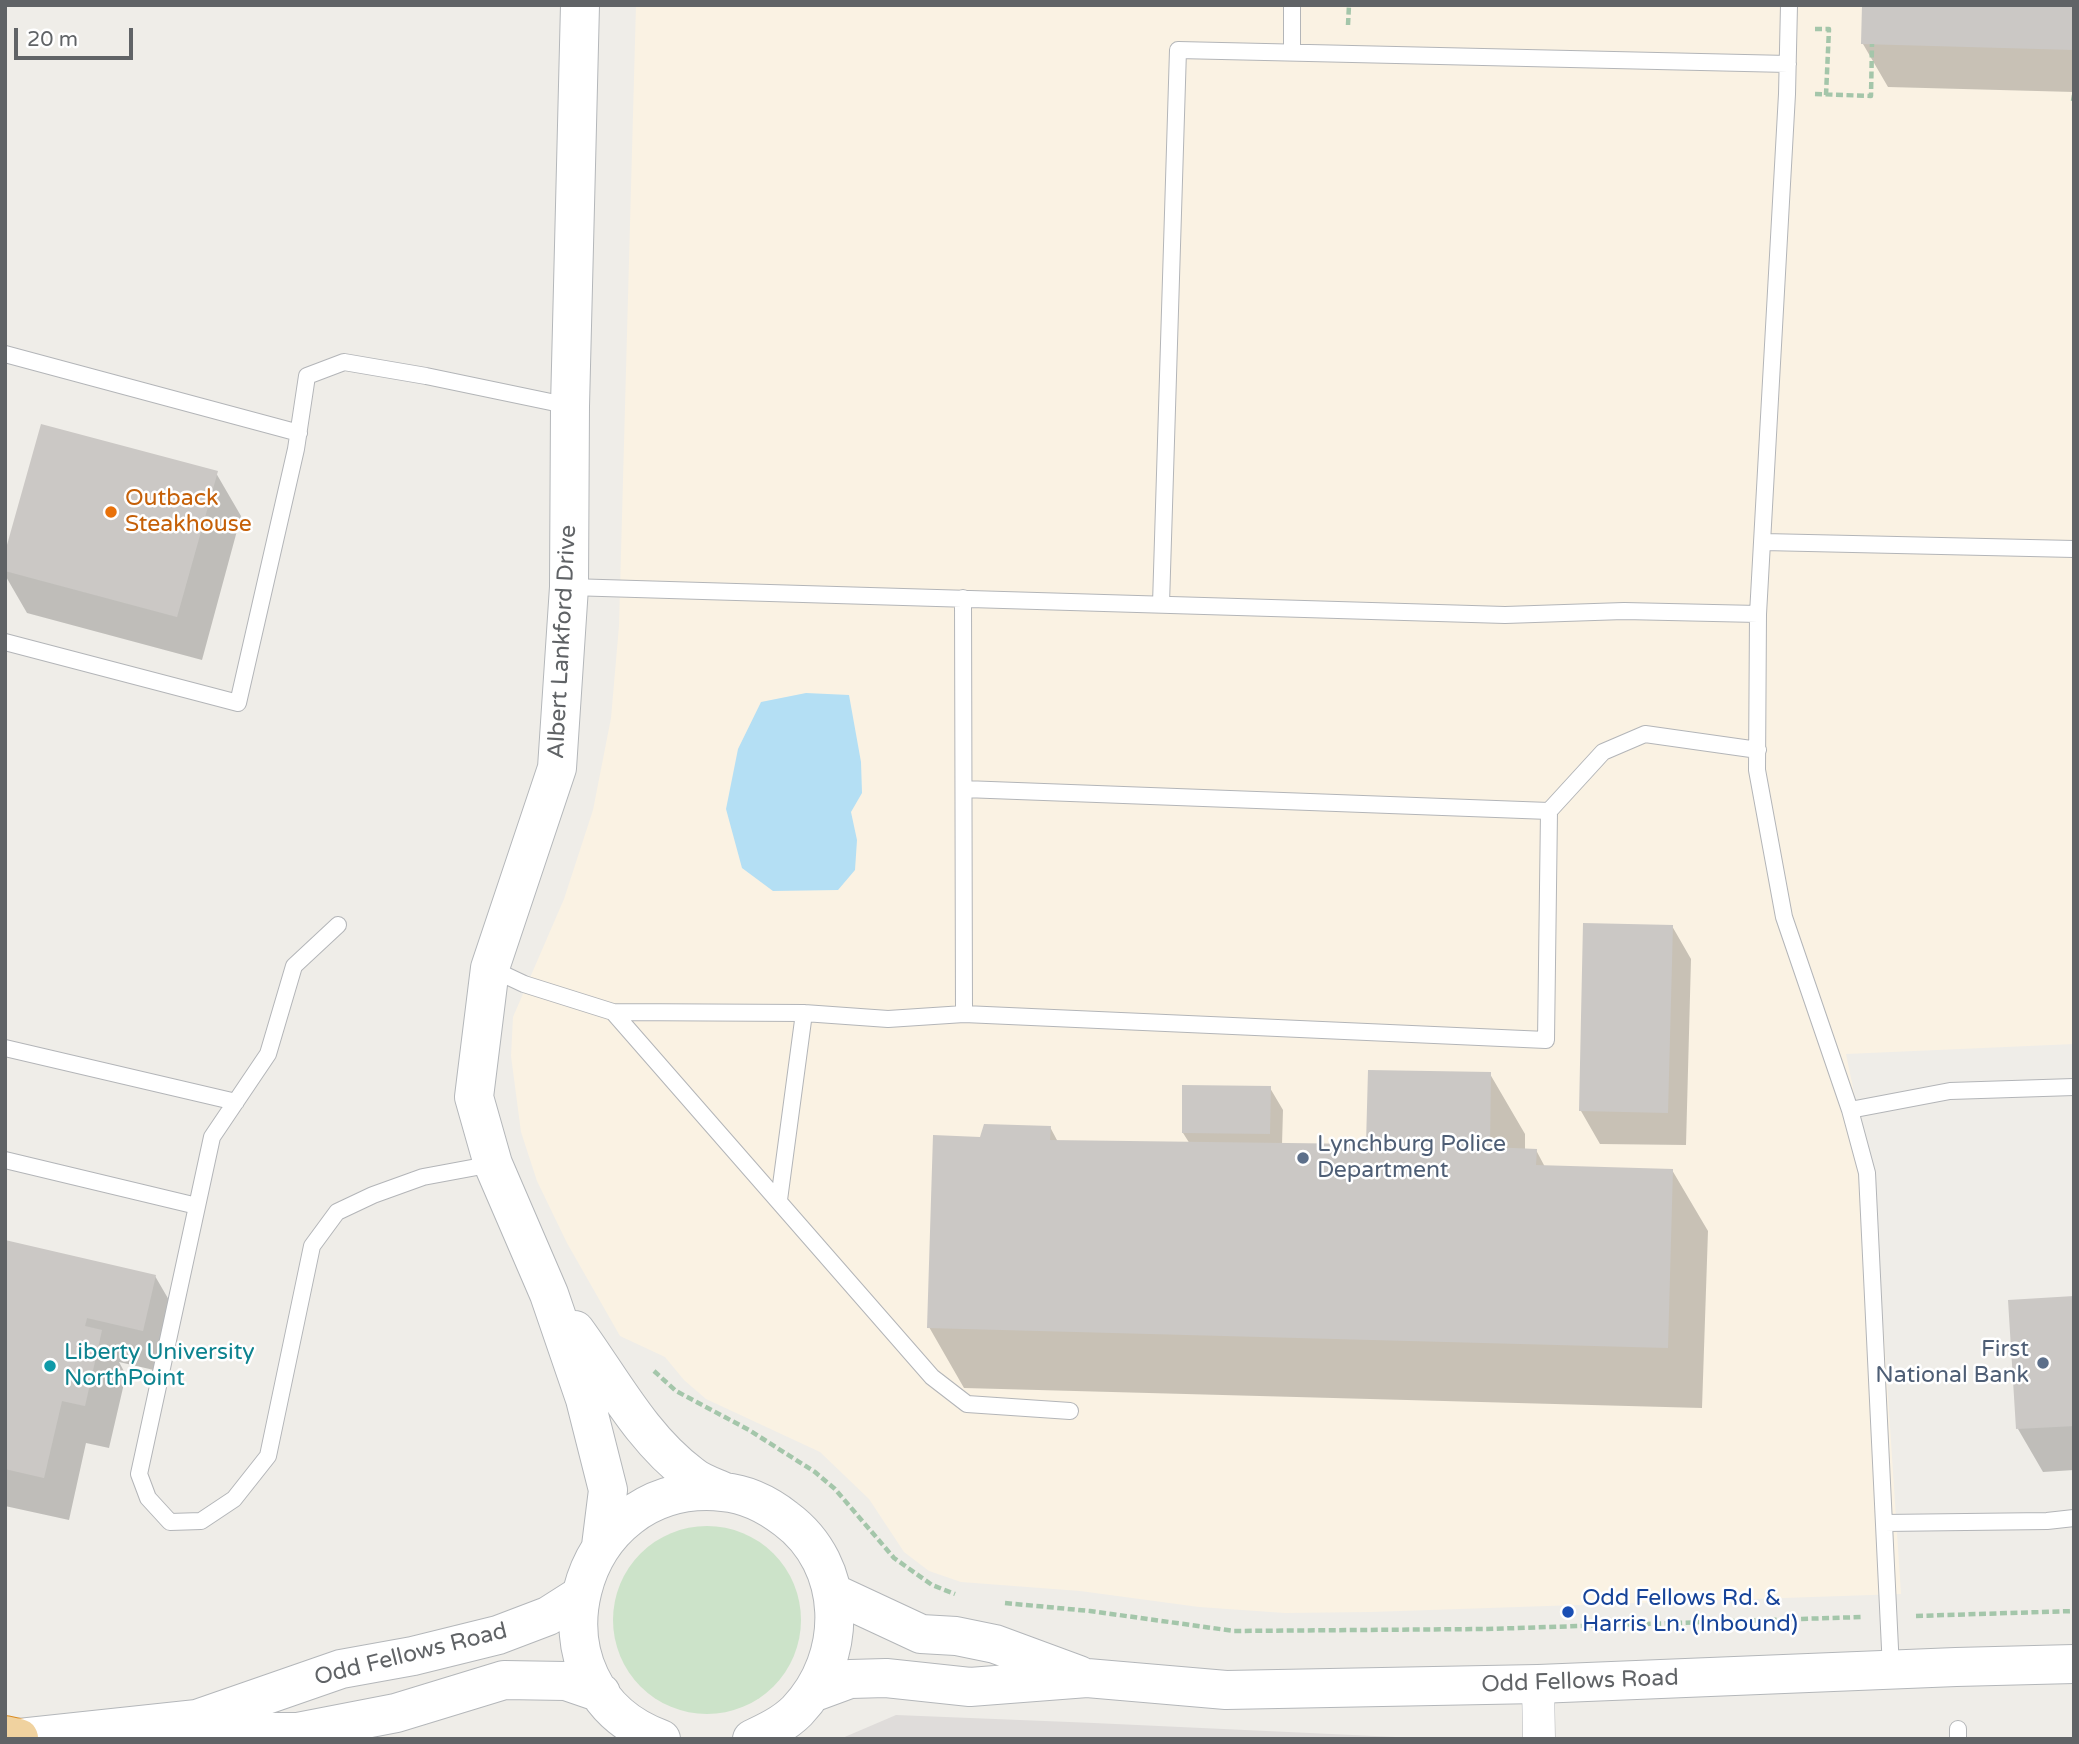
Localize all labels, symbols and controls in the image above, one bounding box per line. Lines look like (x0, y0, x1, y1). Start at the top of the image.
scale bar (18, 14, 136, 58)
text: 20 m (27, 27, 78, 52)
place label: Outback Steakhouse (125, 485, 252, 539)
marker: Outback Steakhouse (103, 504, 119, 520)
street label: Albert Lankford Drive (543, 524, 583, 760)
place label: Lynchburg Police Department (1317, 1131, 1506, 1185)
marker: Lynchburg Police Department (1295, 1150, 1311, 1166)
place label: First National Bank (1875, 1336, 2029, 1390)
place label: Liberty University NorthPoint (64, 1339, 255, 1393)
marker: First National Bank (2035, 1355, 2051, 1371)
marker: Liberty University NorthPoint (42, 1358, 58, 1374)
place label: Odd Fellows Rd. & Harris Ln. (Inbound) (1582, 1585, 1798, 1639)
marker: Odd Fellows Rd. & Harris Ln. (Inbound) (1560, 1604, 1576, 1620)
street label: Odd Fellows Road (312, 1618, 510, 1692)
street label: Odd Fellows Road (1481, 1665, 1679, 1699)

